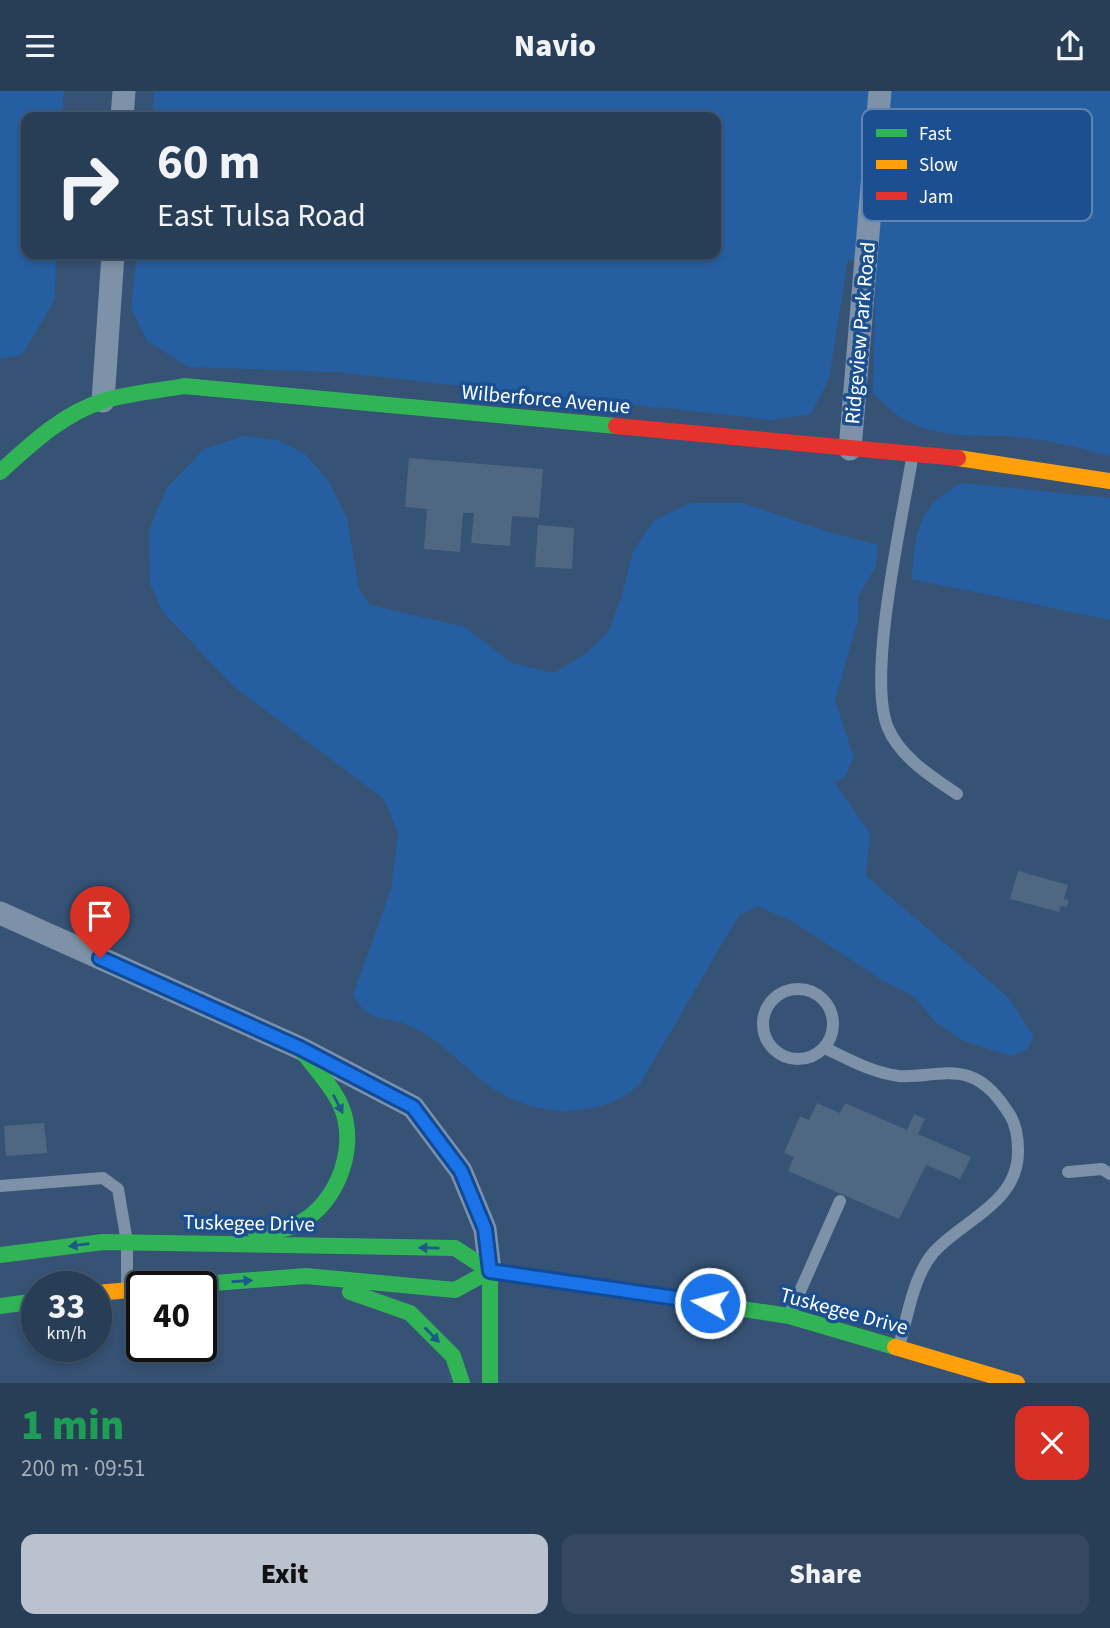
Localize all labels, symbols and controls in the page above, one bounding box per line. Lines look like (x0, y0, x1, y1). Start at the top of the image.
text: Navio (514, 23, 596, 69)
icon: menu (21, 27, 59, 65)
icon: share (1051, 27, 1089, 65)
legend (862, 109, 1092, 221)
text: Fast (919, 121, 952, 148)
text: 60 m (157, 128, 261, 198)
icon: right (42, 140, 133, 231)
text: Slow (919, 152, 958, 179)
text: Jam (919, 184, 953, 211)
text: East Tulsa Road (157, 193, 366, 239)
street label: Ridgeview Park Road (837, 241, 883, 425)
street label: Wilberforce Avenue (460, 377, 632, 421)
pin (70, 886, 130, 958)
icon: arrive (81, 897, 119, 935)
one-way arrow (331, 1095, 343, 1115)
street label: Tuskegee Drive (183, 1207, 315, 1239)
one-way arrow (68, 1240, 90, 1251)
one-way arrow (418, 1242, 440, 1253)
position arrow (673, 1266, 747, 1340)
speed limit sign: 40 (126, 1271, 217, 1362)
one-way arrow (231, 1275, 253, 1286)
street label: Tuskegee Drive (777, 1279, 911, 1343)
text: 33 (48, 1282, 85, 1332)
text: km/h (47, 1321, 86, 1346)
one-way arrow (424, 1326, 440, 1343)
text: 1 min (21, 1396, 124, 1456)
button: close (1015, 1406, 1089, 1480)
text: 200 m · 09:51 (21, 1452, 145, 1485)
button: Exit (21, 1534, 548, 1614)
button: Share (562, 1534, 1089, 1614)

